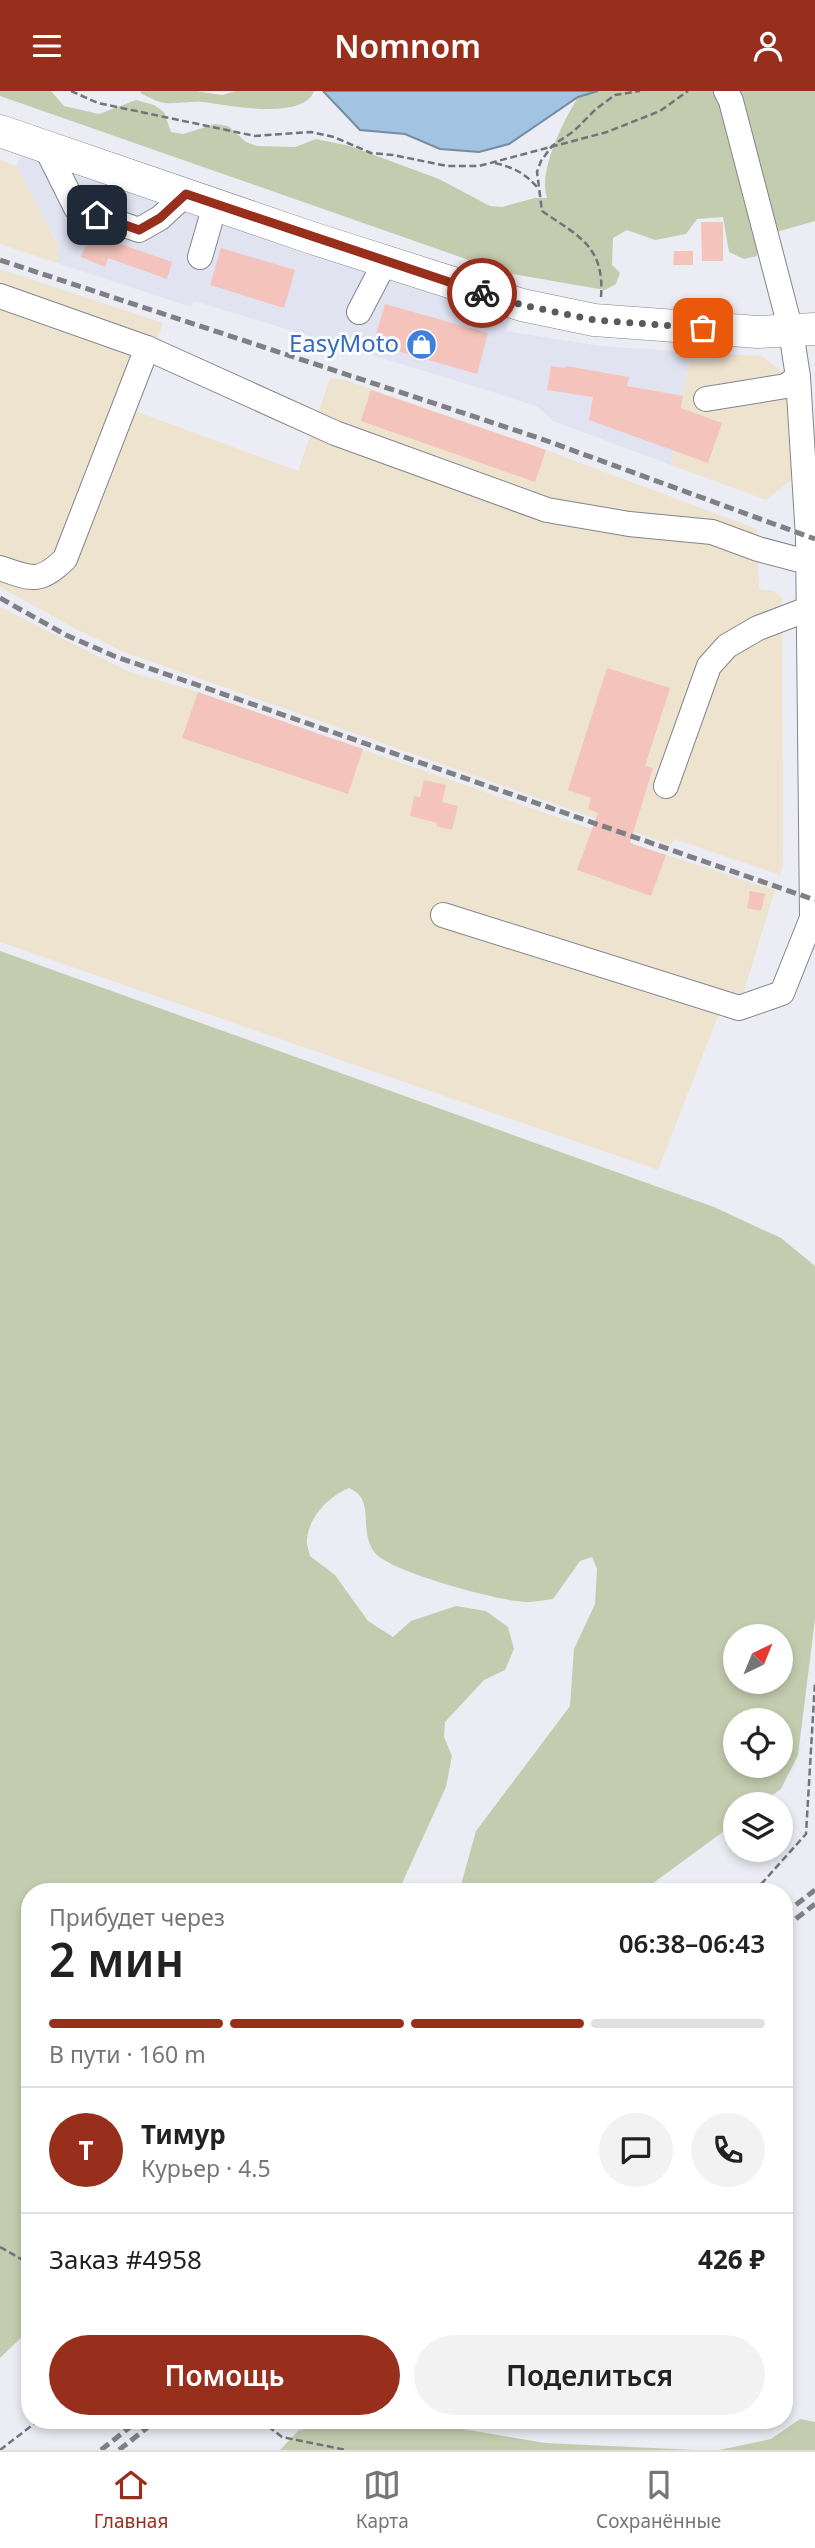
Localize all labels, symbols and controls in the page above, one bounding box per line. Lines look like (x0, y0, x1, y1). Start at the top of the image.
text: Nomnom (334, 24, 481, 67)
icon: menu (28, 27, 66, 65)
icon: person (749, 27, 787, 65)
pin (67, 185, 127, 245)
icon: home (78, 196, 116, 234)
courier (447, 258, 517, 328)
icon: bike (463, 274, 501, 312)
pin (673, 298, 733, 358)
icon: bag (684, 309, 722, 347)
place label: EasyMoto (289, 326, 399, 359)
shop icon: EasyMoto (405, 327, 439, 361)
north arrow (723, 1624, 793, 1694)
map controls (723, 1624, 793, 1862)
button: locate (723, 1708, 793, 1778)
button: layers (723, 1792, 793, 1862)
text: Прибудет через (49, 1901, 225, 1933)
text: 06:38–06:43 (619, 1925, 765, 1961)
text: 2 мин (49, 1928, 184, 1990)
text: В пути · 160 m (49, 2038, 206, 2070)
button: chat (599, 2113, 673, 2187)
button: phone (691, 2113, 765, 2187)
text: Тимур (141, 2116, 226, 2152)
text: Т (78, 2132, 94, 2168)
text: Курьер · 4.5 (141, 2152, 271, 2184)
text: Заказ #4958 (49, 2241, 202, 2277)
text: 426 ₽ (698, 2241, 765, 2277)
button: Помощь (49, 2335, 400, 2415)
button: Поделиться (414, 2335, 765, 2415)
tab: Главная (94, 2466, 168, 2534)
tab: Карта (356, 2466, 409, 2534)
tab: Сохранённые (596, 2466, 721, 2534)

